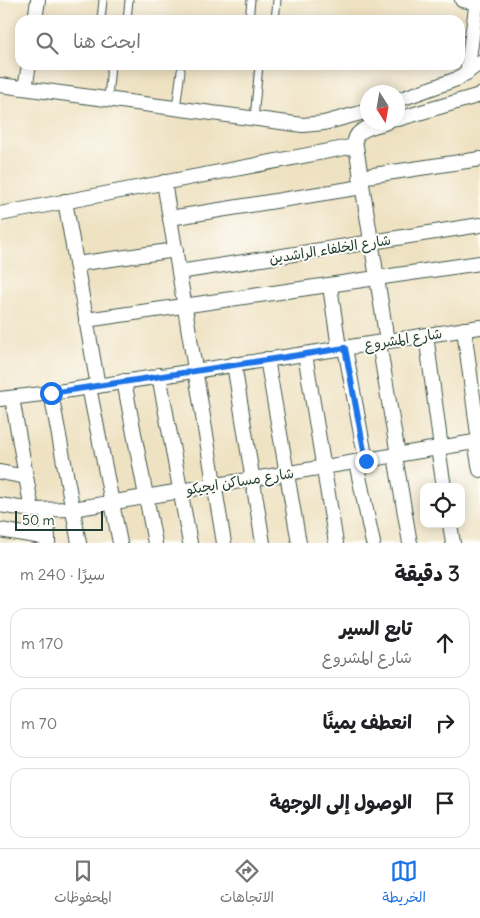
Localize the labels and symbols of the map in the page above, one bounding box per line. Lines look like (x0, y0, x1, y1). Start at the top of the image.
north arrow (360, 85, 405, 130)
street label: شارع الخلفاء الراشدين (268, 230, 392, 268)
street label: شارع المشروع (363, 324, 444, 356)
route start (40, 382, 63, 405)
route end (355, 450, 378, 473)
street label: شارع مساكن ايجيكو (184, 464, 295, 500)
scale bar (15, 508, 102, 531)

